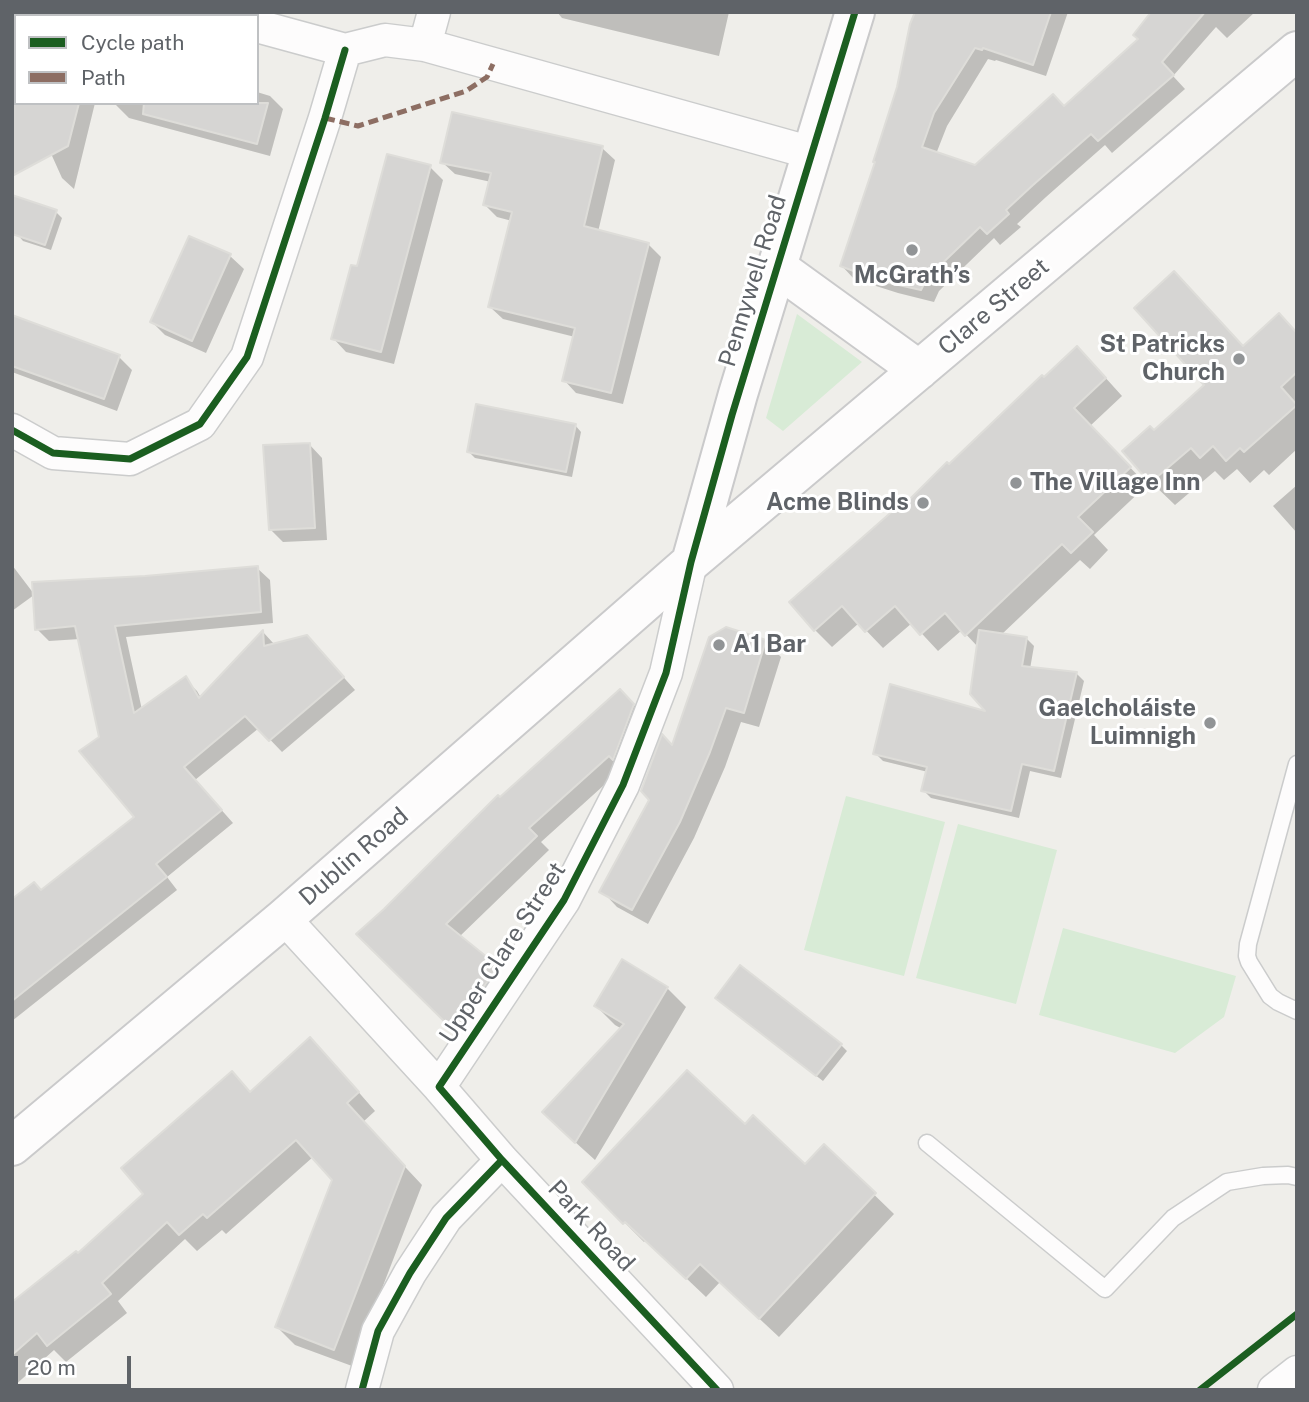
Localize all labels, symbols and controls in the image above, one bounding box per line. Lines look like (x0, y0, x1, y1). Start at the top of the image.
legend (14, 14, 259, 105)
text: Cycle path (81, 30, 184, 55)
text: Path (81, 65, 126, 90)
street label: Pennywell Road (713, 192, 793, 370)
marker: McGrath’s (904, 242, 920, 258)
street label: Clare Street (933, 252, 1055, 362)
place label: McGrath’s (854, 262, 970, 290)
place label: St Patricks Church (1099, 331, 1225, 387)
marker: St Patricks Church (1231, 351, 1247, 367)
place label: The Village Inn (1030, 469, 1200, 497)
marker: The Village Inn (1008, 475, 1024, 491)
place label: Acme Blinds (766, 489, 909, 517)
marker: Acme Blinds (915, 495, 931, 511)
place label: A1 Bar (733, 631, 806, 659)
marker: A1 Bar (711, 637, 727, 653)
place label: Gaelcholáiste Luimnigh (1038, 695, 1196, 751)
marker: Gaelcholáiste Luimnigh (1202, 715, 1218, 731)
street label: Dublin Road (294, 802, 414, 912)
street label: Upper Clare Street (434, 857, 572, 1049)
street label: Park Road (542, 1175, 640, 1277)
scale bar (18, 1342, 135, 1386)
text: 20 m (27, 1355, 76, 1380)

